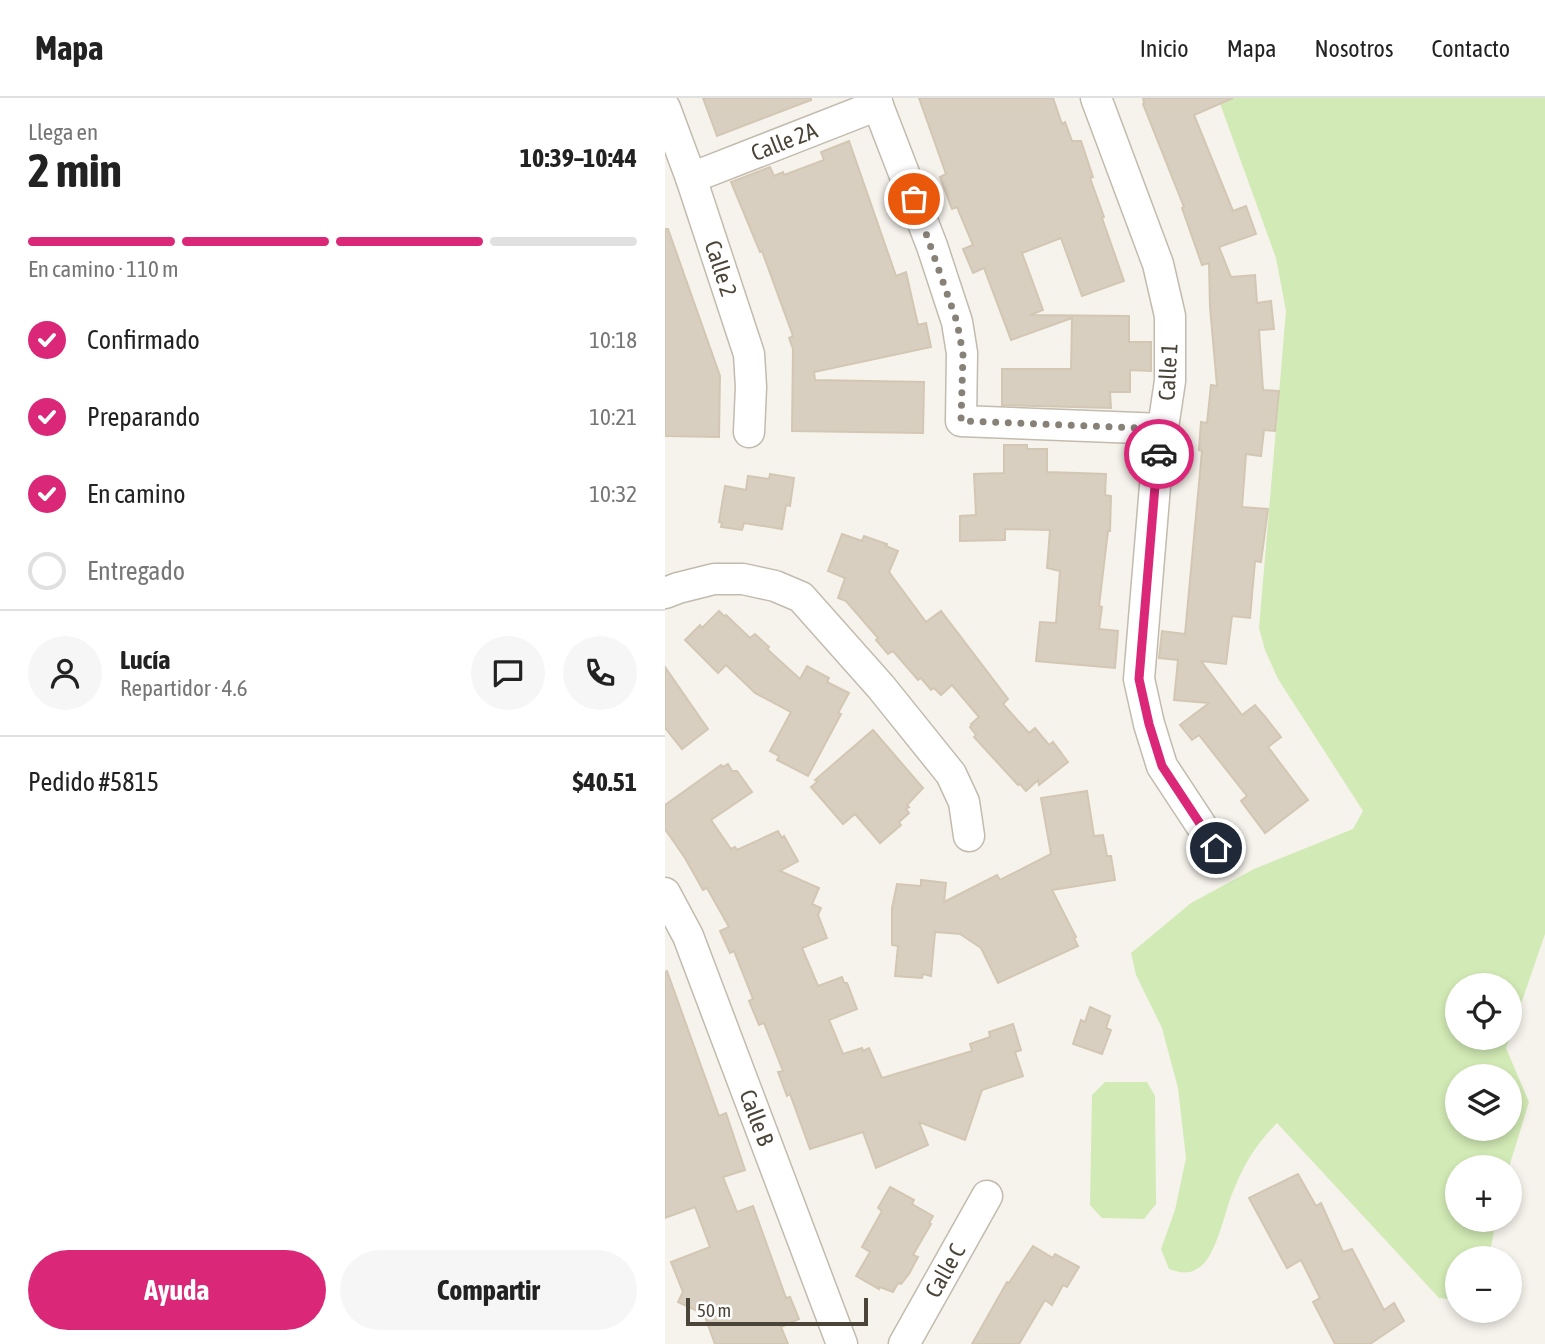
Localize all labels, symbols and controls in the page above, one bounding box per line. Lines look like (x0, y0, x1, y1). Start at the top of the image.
text: Mapa (35, 29, 103, 67)
text: Inicio (1140, 35, 1189, 62)
text: Mapa (1227, 35, 1276, 62)
text: Nosotros (1314, 35, 1393, 62)
text: Contacto (1431, 35, 1510, 62)
street label: Calle 2A (747, 117, 822, 166)
text: Llega en (28, 119, 98, 145)
text: 10:39–10:44 (520, 143, 637, 173)
text: 2 min (28, 144, 122, 197)
pin (884, 169, 944, 229)
icon: bag (895, 180, 933, 218)
street label: Calle 2 (699, 237, 742, 300)
text: En camino · 110 m (28, 256, 179, 282)
icon: check (28, 321, 66, 359)
text: Confirmado (87, 325, 200, 355)
text: 10:18 (589, 327, 637, 353)
street label: Calle 1 (1154, 343, 1182, 401)
icon: check (28, 398, 66, 436)
text: Preparando (87, 402, 200, 432)
text: 10:21 (589, 404, 637, 430)
courier (1124, 419, 1194, 489)
icon: car (1140, 435, 1178, 473)
icon: check (28, 475, 66, 513)
text: En camino (87, 479, 186, 509)
text: 10:32 (589, 481, 637, 507)
text: Entregado (87, 556, 185, 586)
button: person (28, 636, 102, 710)
button: chat (471, 636, 545, 710)
button: phone (563, 636, 637, 710)
text: Lucía (120, 645, 170, 675)
text: Repartidor · 4.6 (120, 675, 247, 701)
text: Pedido #5815 (28, 767, 159, 797)
text: $40.51 (573, 767, 637, 797)
pin (1186, 818, 1246, 878)
icon: home (1197, 829, 1235, 867)
map controls (1445, 973, 1522, 1323)
button: locate (1445, 973, 1522, 1050)
button: layers (1445, 1064, 1522, 1141)
street label: Calle B (734, 1086, 779, 1149)
button: + (1445, 1155, 1522, 1232)
street label: Calle C (920, 1240, 970, 1302)
button: − (1445, 1246, 1522, 1323)
button: Ayuda (28, 1250, 326, 1330)
button: Compartir (340, 1250, 637, 1330)
scale bar (686, 1295, 868, 1327)
text: 50 m (697, 1299, 731, 1321)

